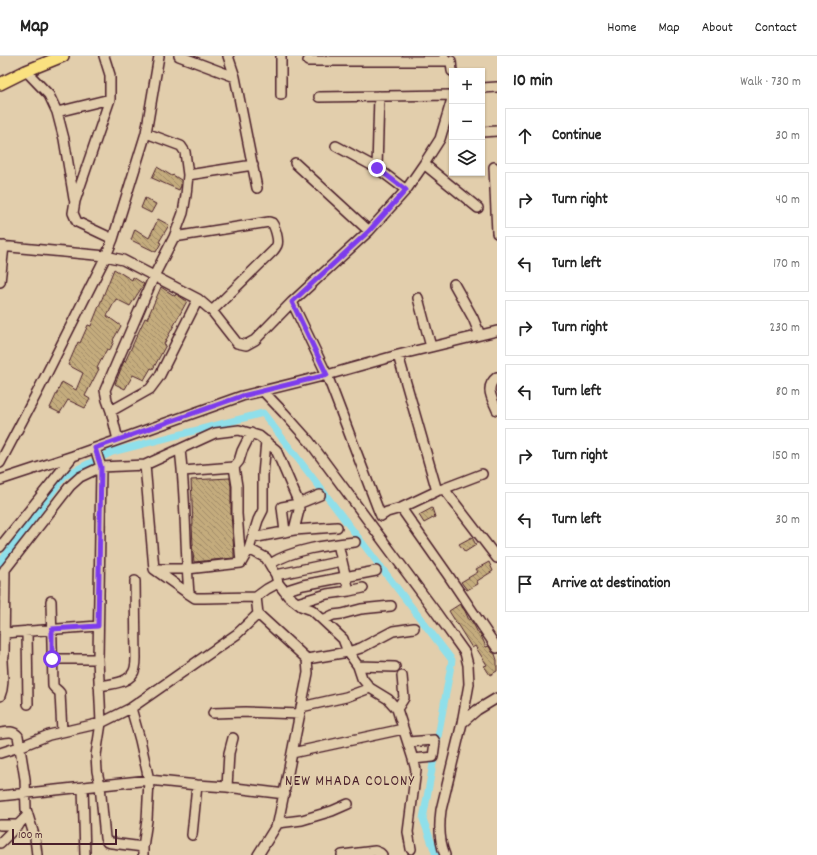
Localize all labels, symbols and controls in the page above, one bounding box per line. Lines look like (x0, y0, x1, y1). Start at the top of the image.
text: Map (20, 14, 49, 41)
text: Home (607, 18, 636, 38)
text: Map (658, 18, 680, 38)
text: About (702, 18, 733, 38)
text: Contact (755, 18, 797, 38)
map controls (449, 68, 485, 176)
button: + (449, 68, 485, 104)
text: 10 min (513, 70, 553, 94)
text: Walk · 730 m (740, 73, 801, 92)
button: − (449, 104, 485, 140)
icon: ahead (514, 125, 536, 147)
text: Continue (552, 125, 601, 147)
text: 30 m (775, 127, 800, 146)
button: layers (449, 140, 485, 176)
route end (368, 159, 386, 177)
icon: right (514, 189, 536, 211)
text: Turn right (552, 189, 608, 211)
text: 40 m (776, 191, 800, 210)
icon: left (514, 253, 536, 275)
text: Turn left (552, 253, 601, 275)
text: 170 m (773, 255, 800, 274)
icon: right (514, 317, 536, 339)
text: Turn right (552, 317, 608, 339)
text: 230 m (770, 319, 800, 338)
icon: left (514, 381, 536, 403)
text: Turn left (552, 381, 601, 403)
text: 80 m (776, 383, 800, 402)
icon: right (514, 445, 536, 467)
text: Turn right (552, 445, 608, 467)
text: 150 m (772, 447, 800, 466)
icon: left (514, 509, 536, 531)
text: Turn left (552, 509, 601, 531)
text: 30 m (775, 511, 800, 530)
icon: arrive (514, 573, 536, 595)
text: Arrive at destination (552, 573, 670, 595)
route start (43, 650, 61, 668)
district label: NEW MHADA COLONY (285, 771, 415, 793)
scale bar (12, 827, 117, 846)
text: 100 m (18, 828, 42, 844)

